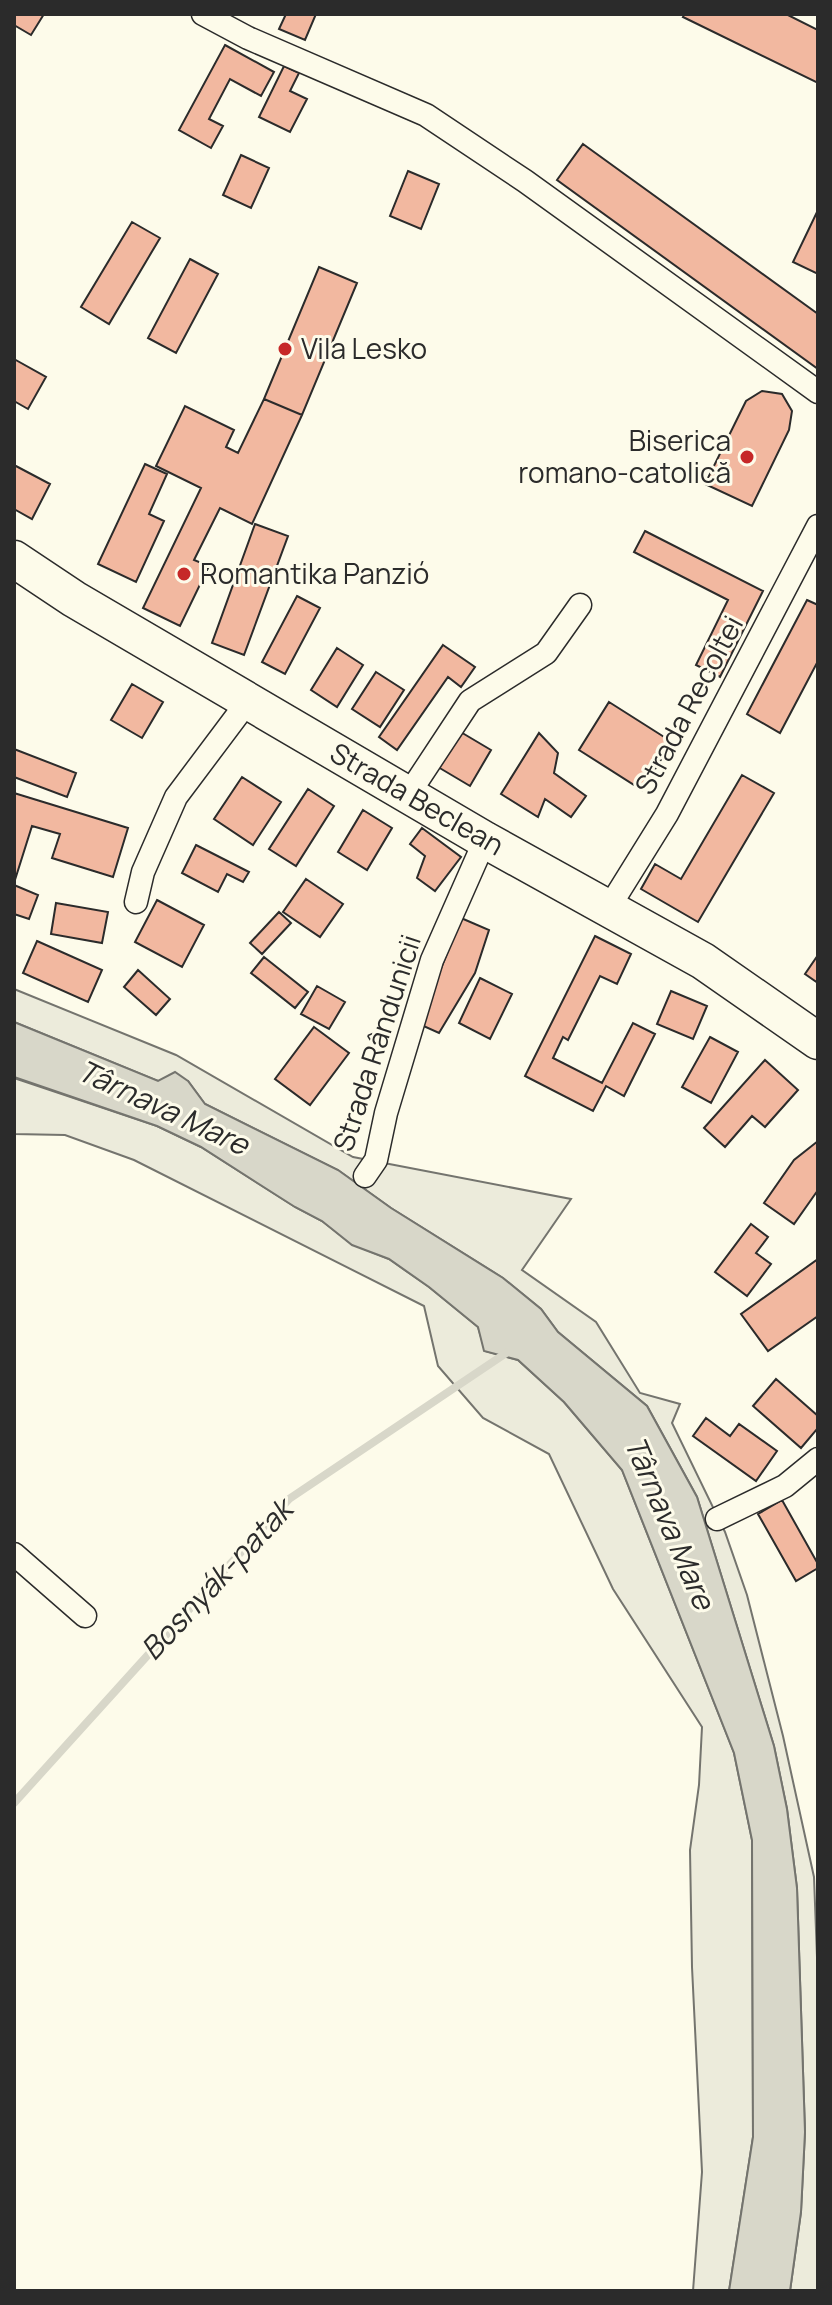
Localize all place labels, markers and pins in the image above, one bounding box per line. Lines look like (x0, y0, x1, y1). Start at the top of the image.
place label: Vila Lesko (301, 329, 427, 367)
marker: Vila Lesko (276, 340, 294, 358)
place label: Biserica romano-catolică (518, 421, 731, 491)
marker: Biserica romano-catolică (738, 448, 756, 466)
place label: Romantika Panzió (200, 554, 429, 592)
marker: Romantika Panzió (175, 565, 193, 583)

